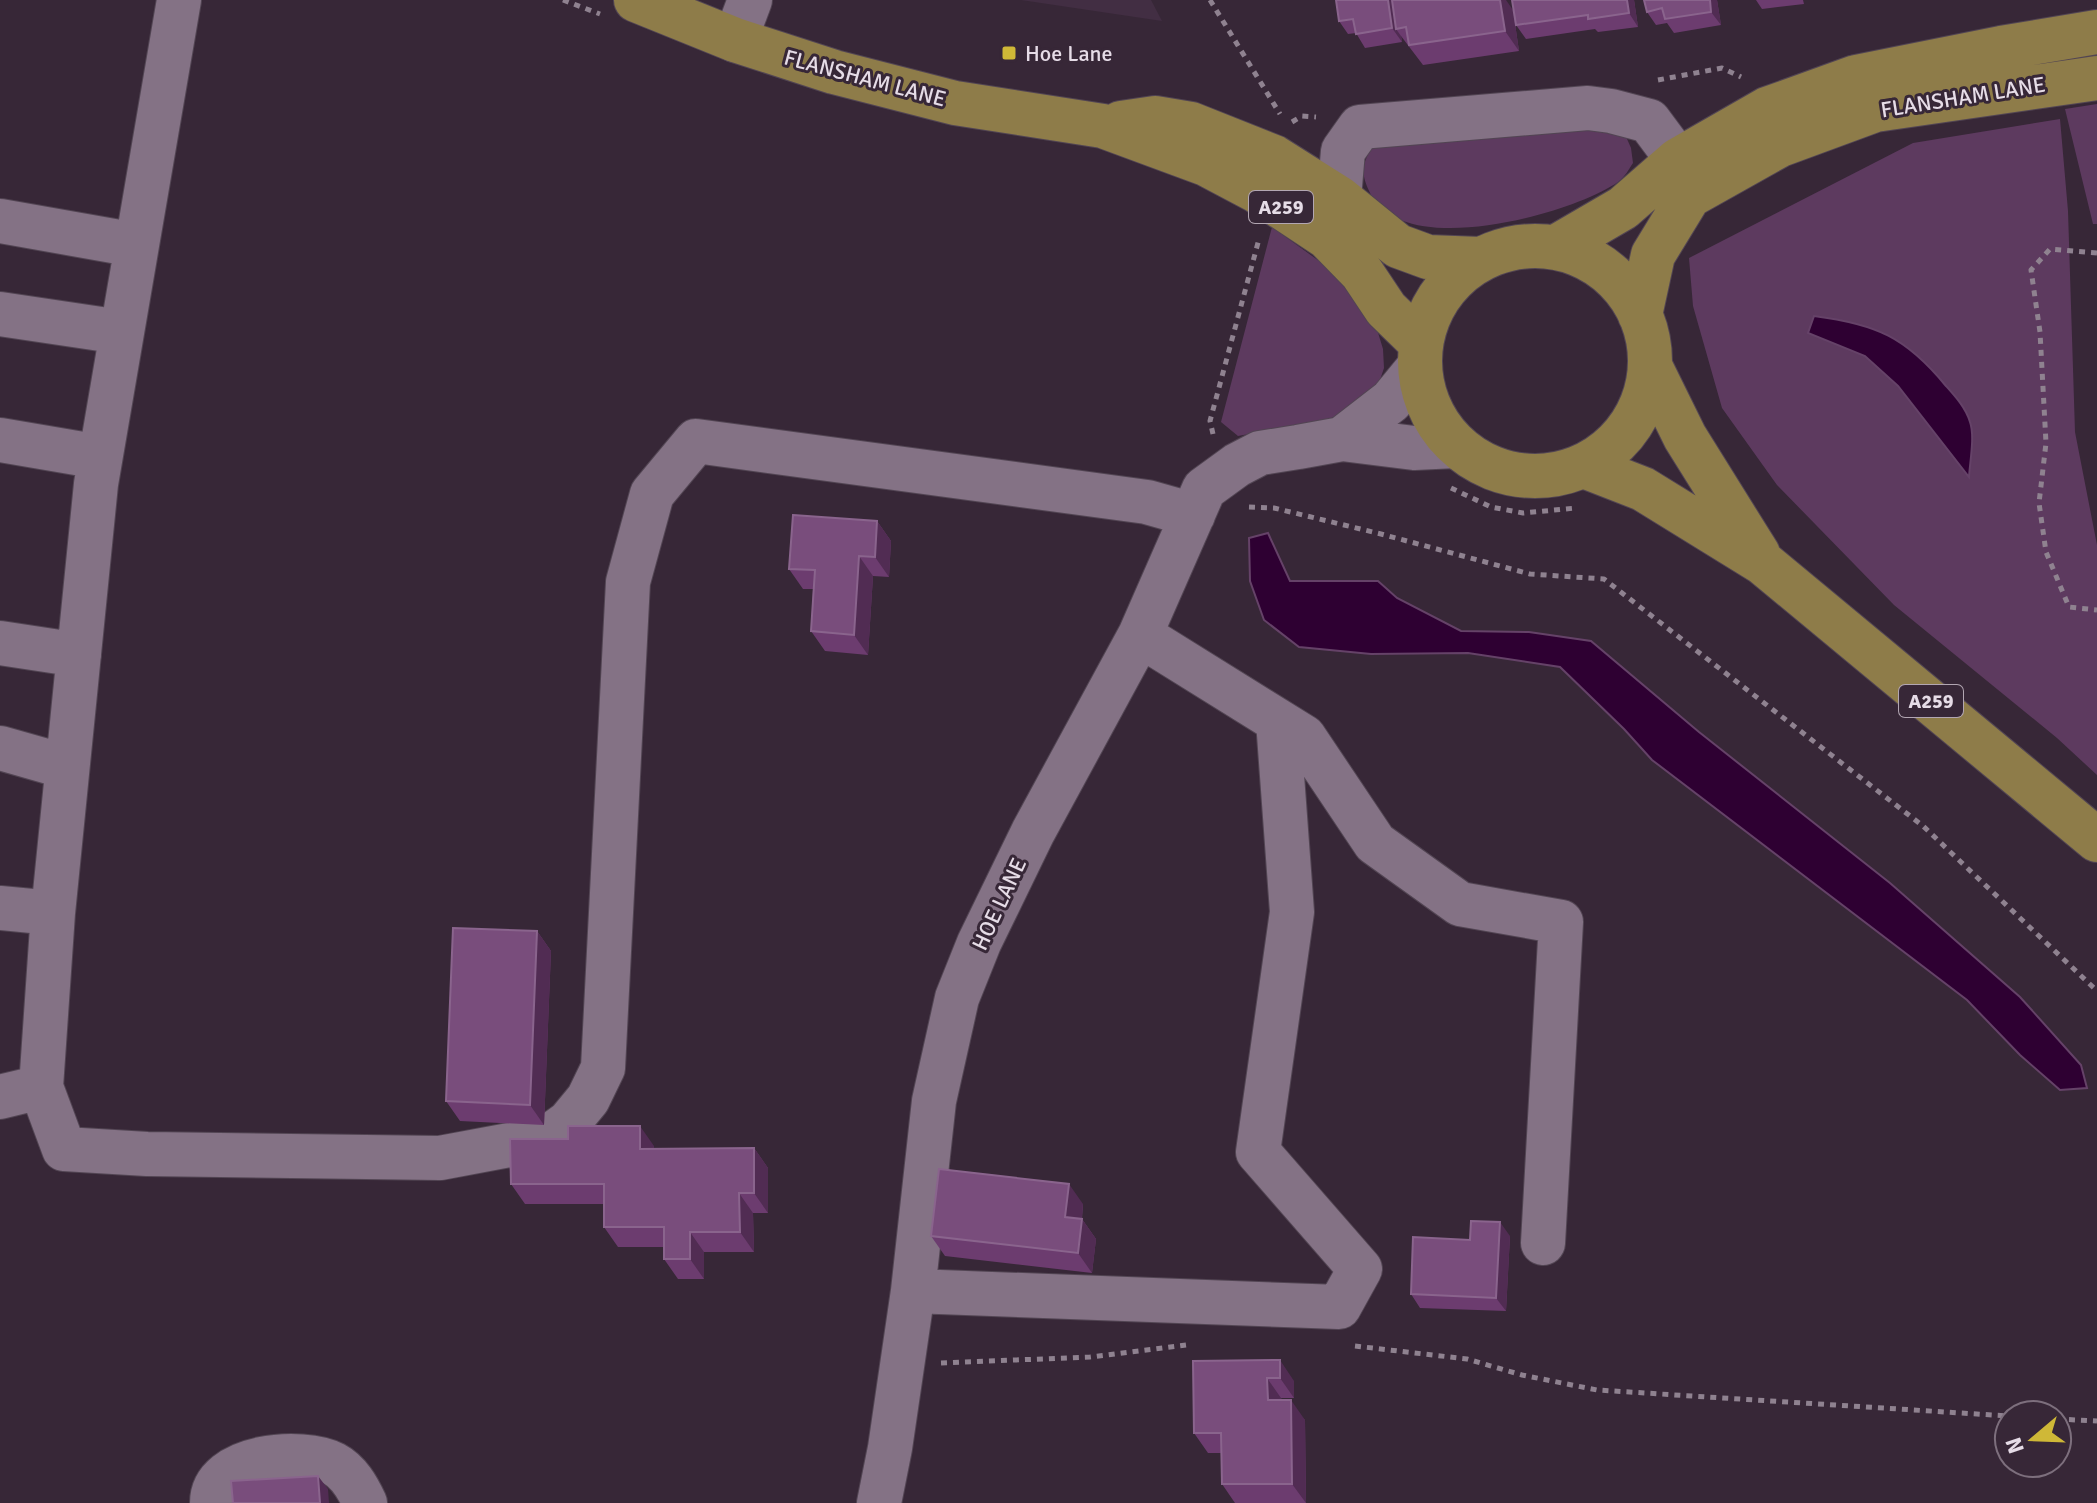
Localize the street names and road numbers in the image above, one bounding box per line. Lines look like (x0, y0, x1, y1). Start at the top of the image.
street label: FLANSHAM LANE (781, 43, 949, 113)
street label: FLANSHAM LANE (1879, 71, 2047, 123)
road number: A259 (1249, 191, 1313, 223)
road number: A259 (1899, 685, 1963, 717)
street label: HOE LANE (966, 854, 1032, 954)

